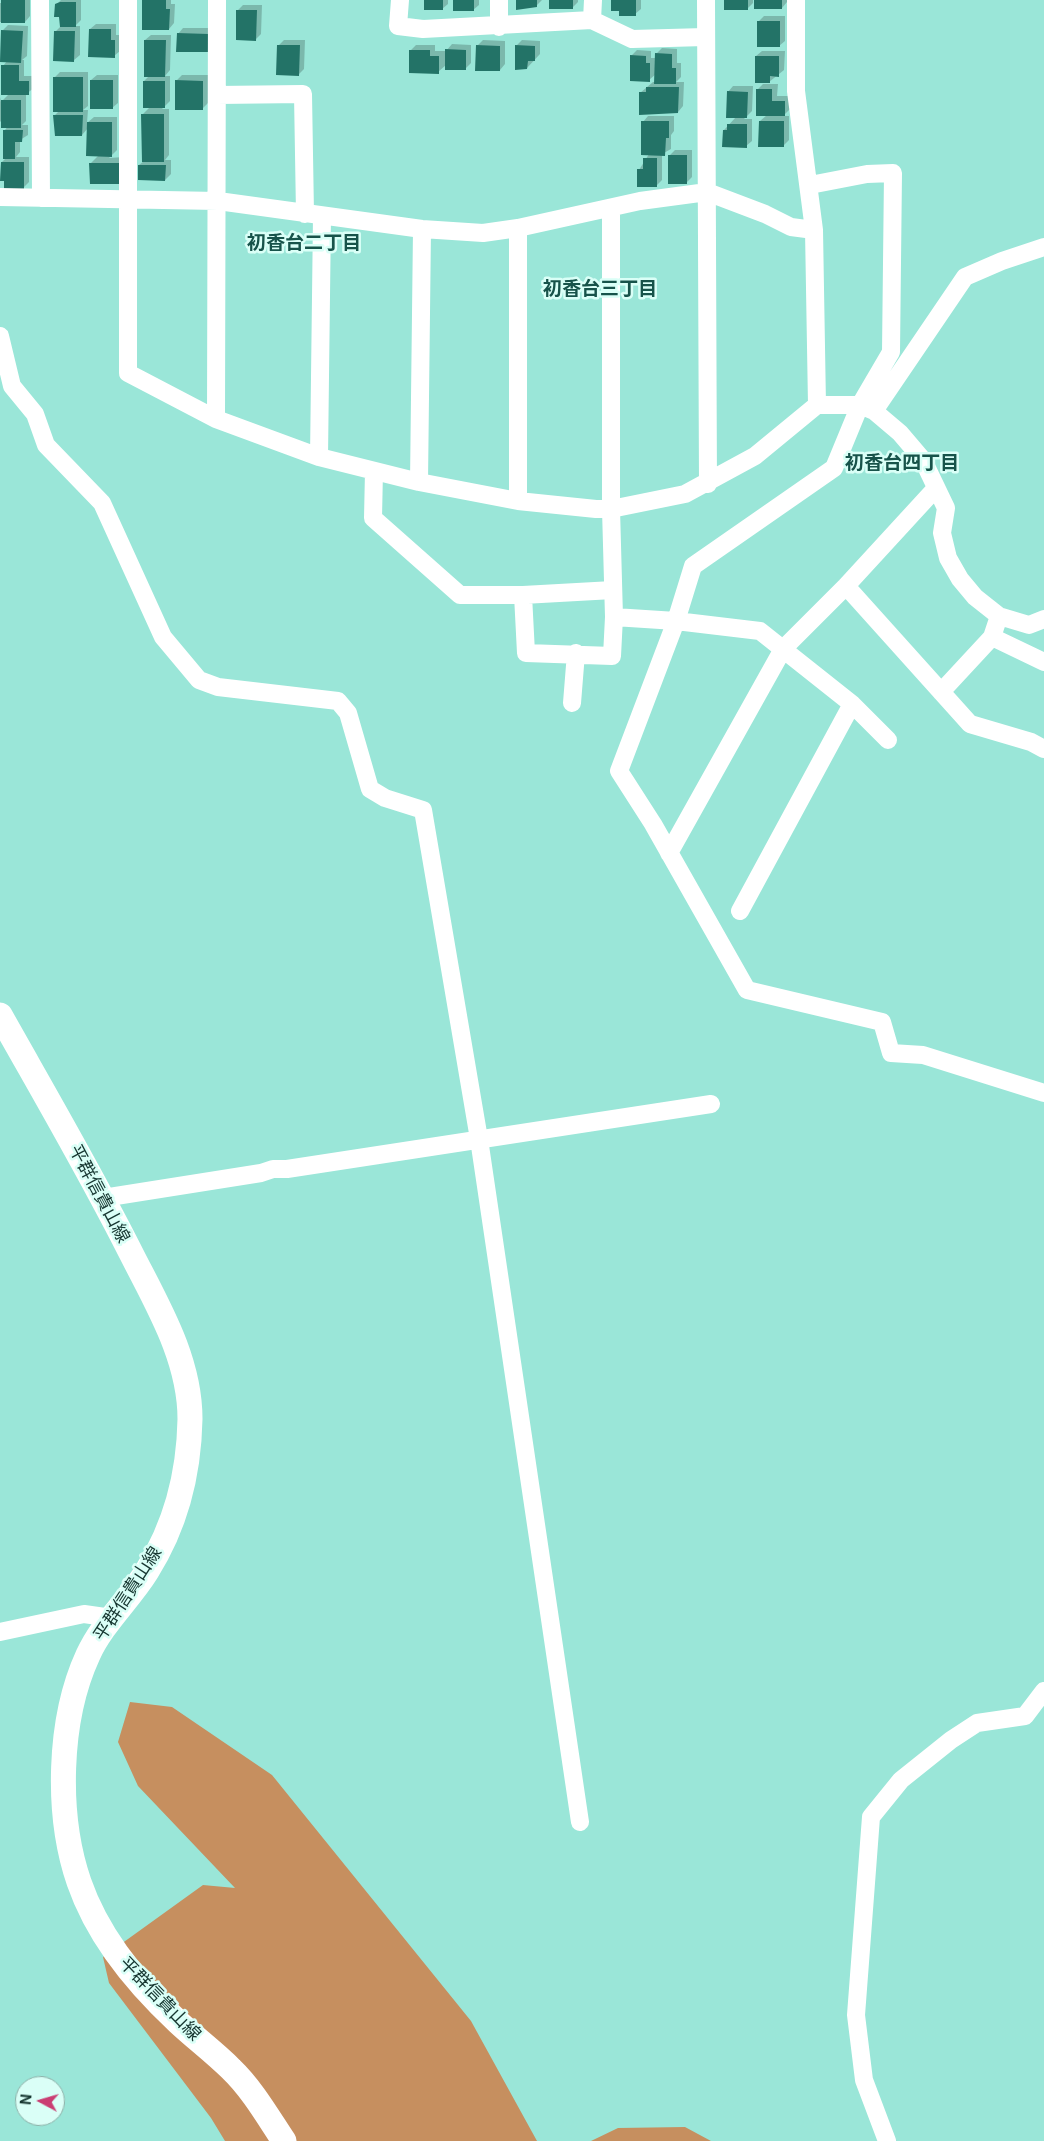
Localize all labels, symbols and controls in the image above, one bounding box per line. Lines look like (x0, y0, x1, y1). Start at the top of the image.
district label: 初香台二丁目 (247, 232, 361, 254)
district label: 初香台三丁目 (543, 278, 657, 300)
district label: 初香台四丁目 (845, 452, 959, 474)
street label: 平群信貴山線 (64, 1141, 134, 1247)
street label: 平群信貴山線 (90, 1543, 166, 1645)
street label: 平群信貴山線 (115, 1953, 205, 2045)
north arrow (15, 2076, 65, 2126)
text: N (17, 2093, 35, 2106)

